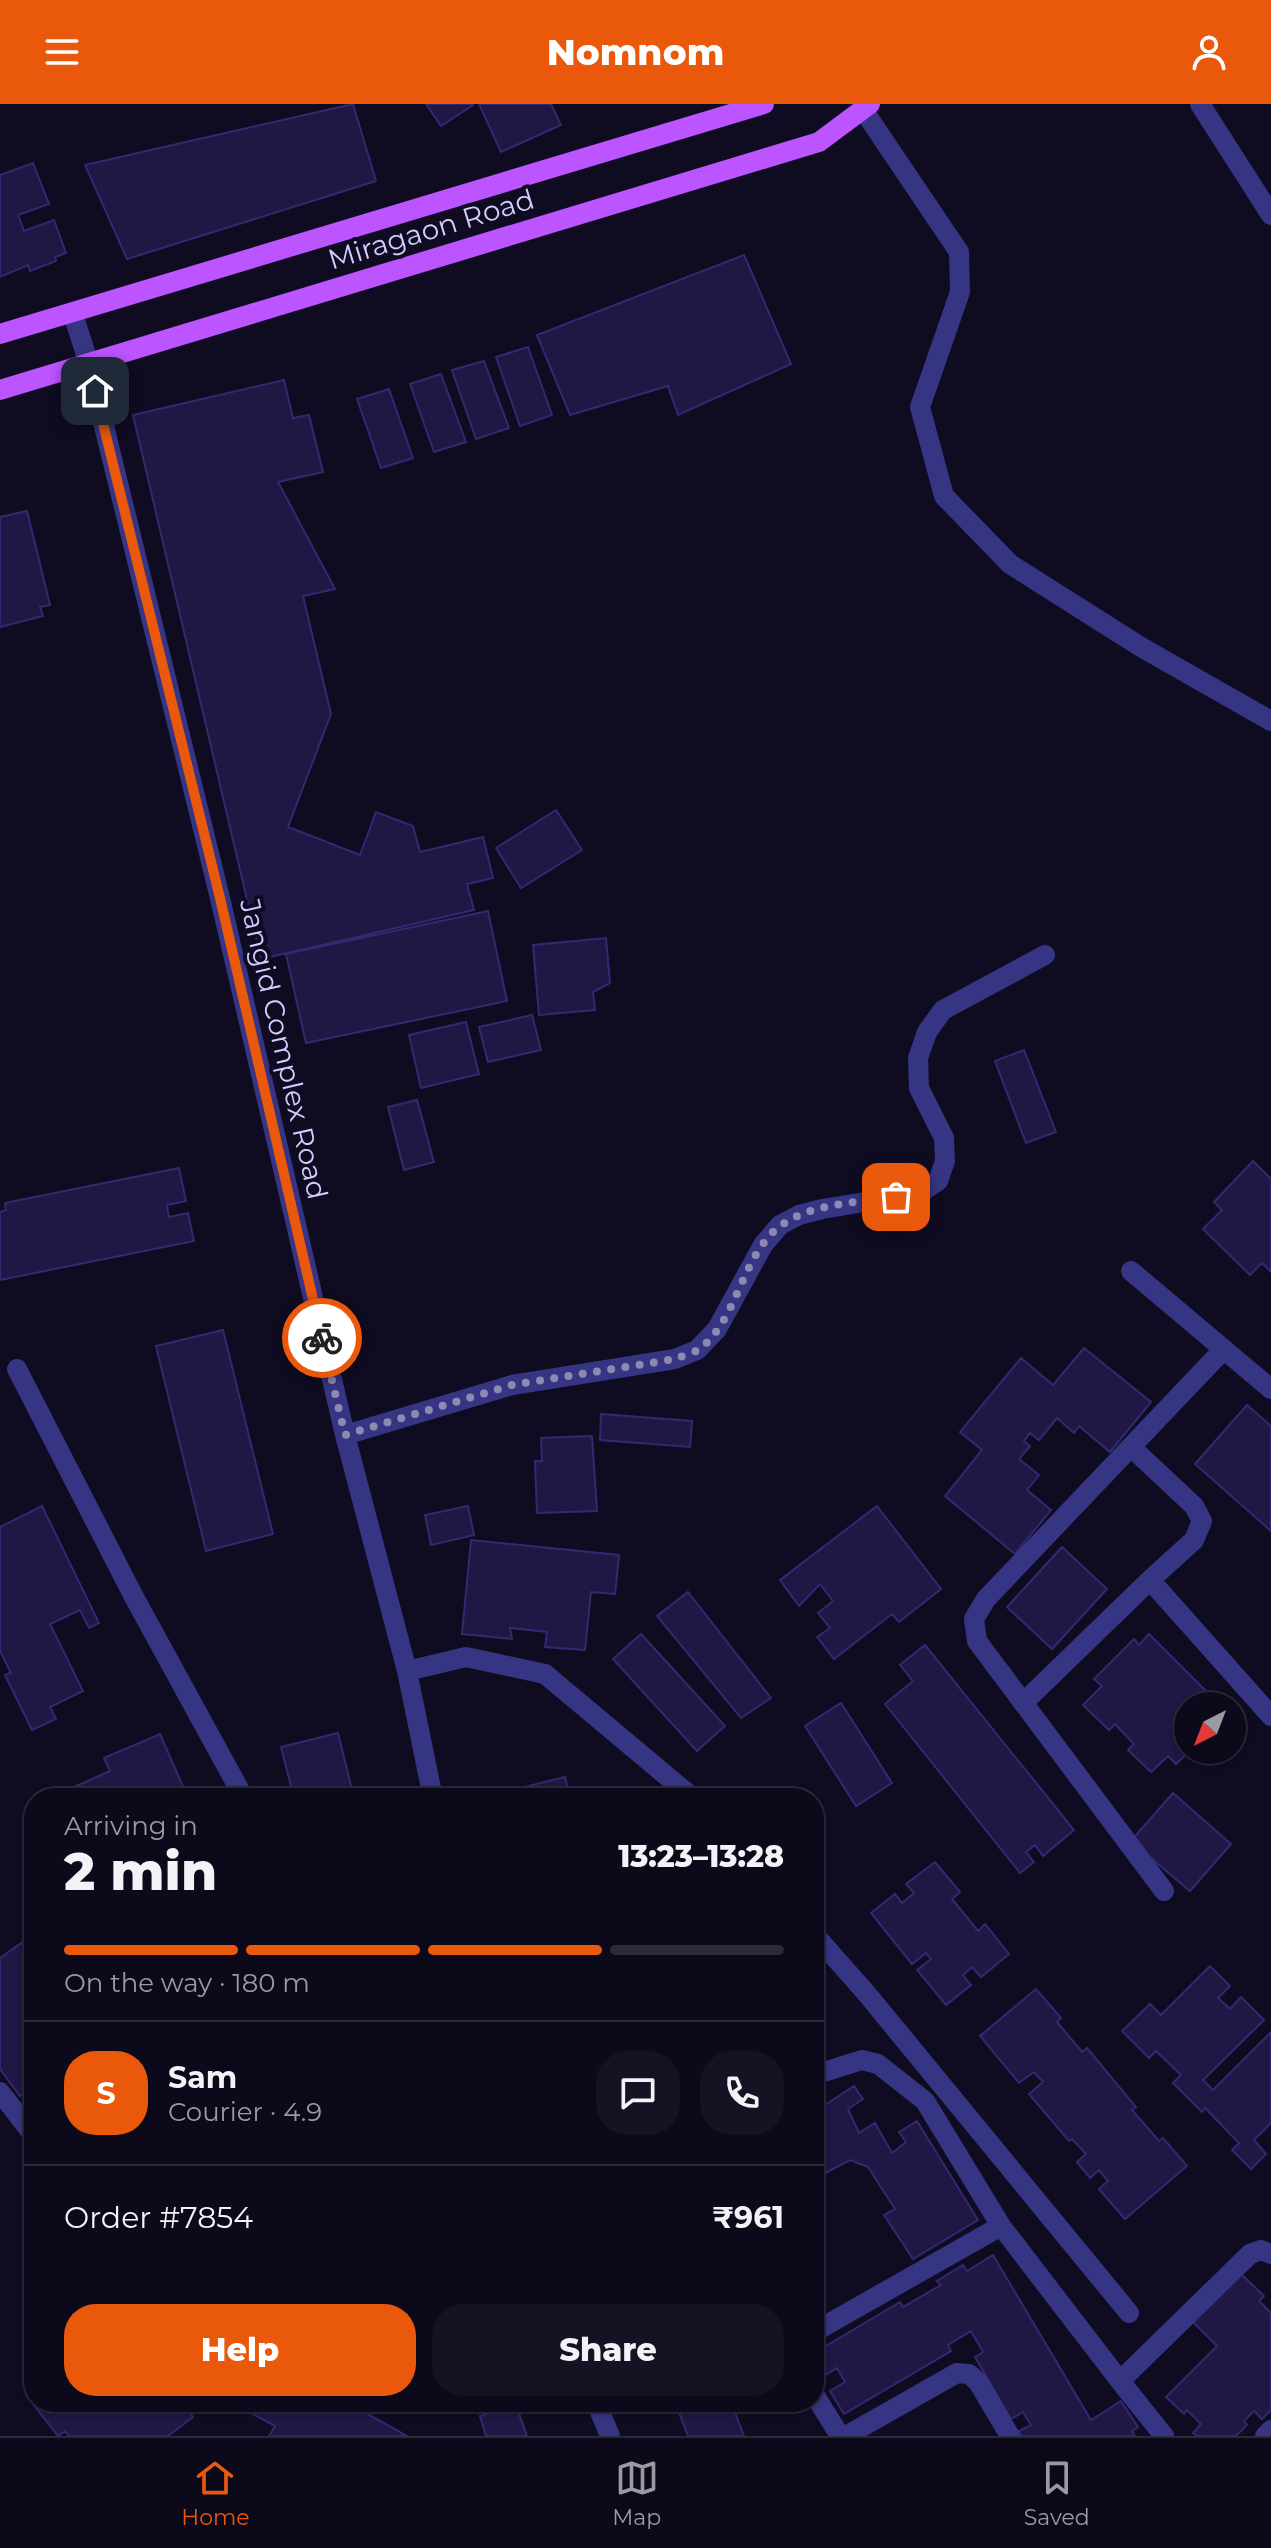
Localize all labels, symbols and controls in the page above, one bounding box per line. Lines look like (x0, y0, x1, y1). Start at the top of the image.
icon: menu (40, 30, 84, 74)
text: Nomnom (547, 30, 724, 74)
icon: person (1187, 30, 1231, 74)
street label: Miragaon Road (324, 182, 538, 276)
pin (61, 357, 129, 425)
icon: home (73, 369, 117, 413)
street label: Jangid Complex Road (233, 894, 335, 1203)
pin (862, 1163, 930, 1231)
icon: bag (874, 1175, 918, 1219)
courier (282, 1298, 362, 1378)
icon: bike (300, 1316, 344, 1360)
north arrow (1174, 1692, 1246, 1764)
map controls (1174, 1692, 1246, 1764)
text: Arriving in (64, 1810, 198, 1842)
text: 13:23–13:28 (618, 1838, 784, 1875)
text: 2 min (64, 1840, 217, 1903)
text: On the way · 180 m (64, 1967, 310, 1999)
button: chat (596, 2051, 680, 2135)
button: phone (700, 2051, 784, 2135)
text: Sam (168, 2059, 237, 2096)
text: S (96, 2075, 116, 2112)
text: Courier · 4.9 (168, 2096, 322, 2128)
text: Order #7854 (64, 2199, 253, 2236)
text: ₹961 (712, 2199, 784, 2236)
button: Help (64, 2304, 416, 2396)
button: Share (432, 2304, 784, 2396)
tab: Home (181, 2456, 250, 2531)
tab: Map (612, 2456, 661, 2531)
tab: Saved (1024, 2456, 1090, 2531)

